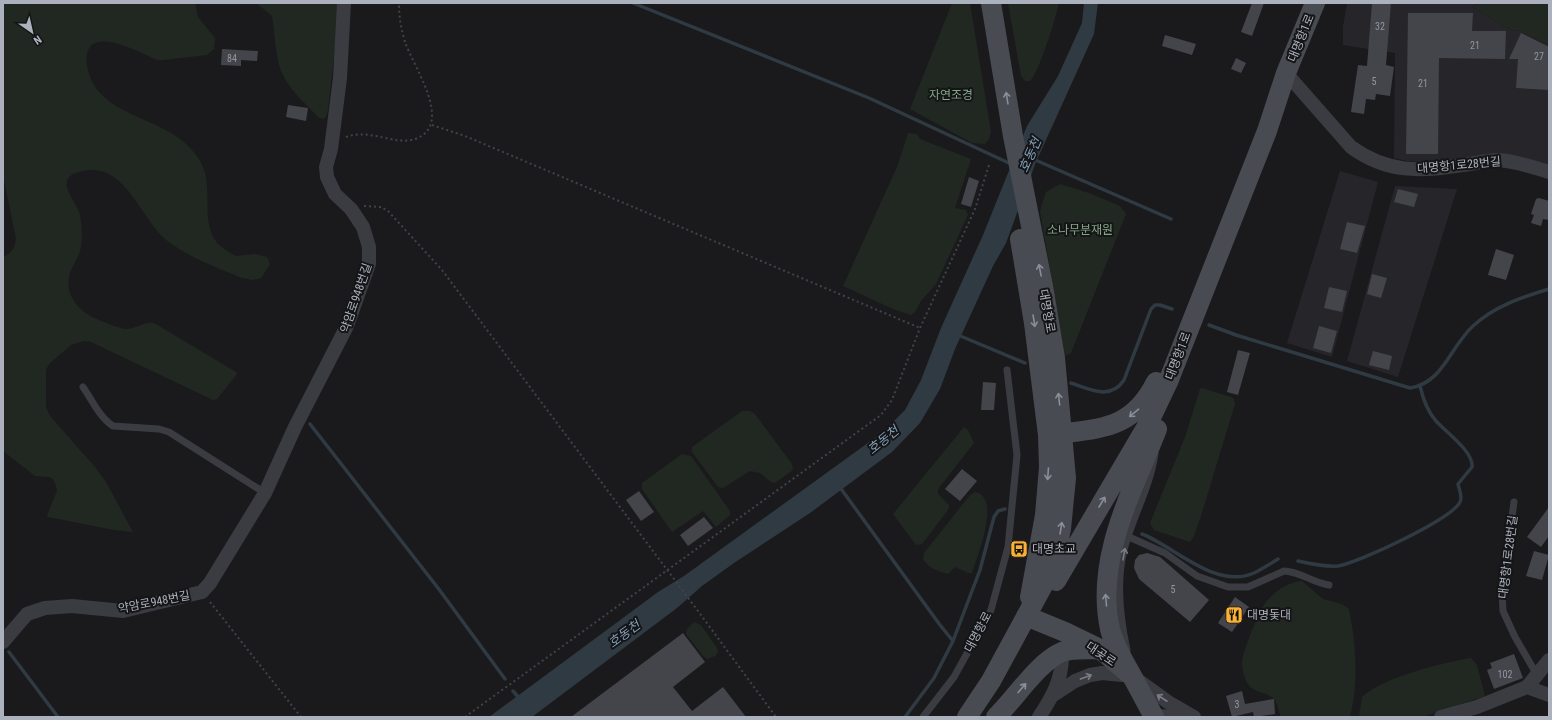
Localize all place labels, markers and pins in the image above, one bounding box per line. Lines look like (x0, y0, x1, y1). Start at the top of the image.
bus stop icon: 대명초교 (1009, 539, 1029, 559)
place label: 대명초교 (1032, 542, 1076, 556)
restaurant icon: 대명돛대 (1224, 605, 1244, 625)
place label: 대명돛대 (1247, 608, 1291, 622)

